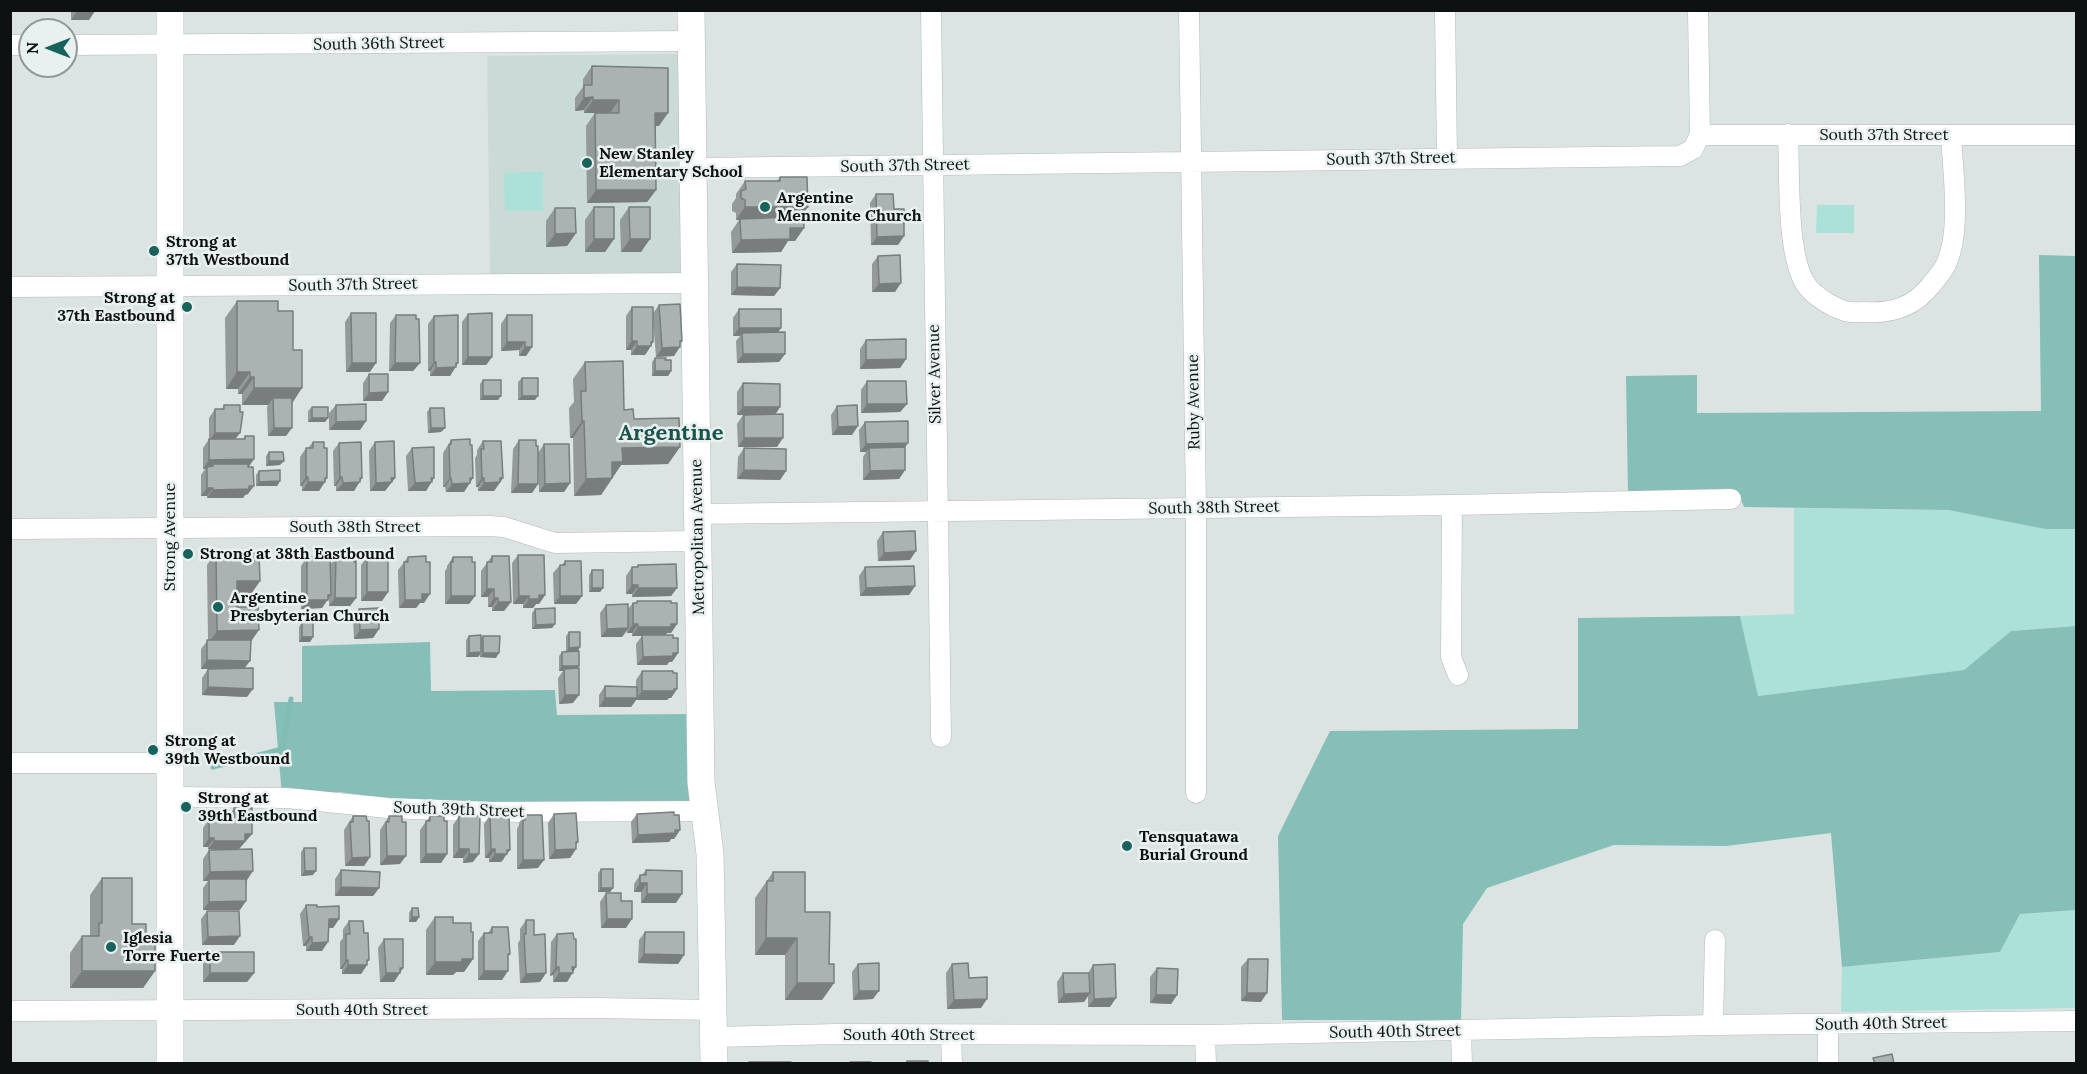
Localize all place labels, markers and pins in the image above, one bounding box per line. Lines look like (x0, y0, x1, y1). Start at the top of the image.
place label: New Stanley Elementary School (599, 144, 743, 182)
marker: New Stanley Elementary School (580, 156, 594, 170)
place label: Argentine Mennonite Church (777, 188, 922, 226)
marker: Argentine Mennonite Church (758, 200, 772, 214)
place label: Strong at 37th Westbound (166, 232, 289, 270)
marker: Strong at 37th Westbound (147, 244, 161, 258)
place label: Strong at 37th Eastbound (57, 288, 175, 326)
marker: Strong at 37th Eastbound (180, 300, 194, 314)
place label: Strong at 38th Eastbound (200, 544, 395, 564)
marker: Strong at 38th Eastbound (181, 547, 195, 561)
place label: Argentine Presbyterian Church (230, 588, 389, 626)
marker: Argentine Presbyterian Church (211, 600, 225, 614)
place label: Strong at 39th Westbound (165, 731, 290, 769)
marker: Strong at 39th Westbound (146, 743, 160, 757)
place label: Strong at 39th Eastbound (198, 788, 318, 826)
marker: Strong at 39th Eastbound (179, 800, 193, 814)
place label: Tensquatawa Burial Ground (1139, 827, 1248, 865)
marker: Tensquatawa Burial Ground (1120, 839, 1134, 853)
place label: Iglesia Torre Fuerte (123, 928, 220, 966)
marker: Iglesia Torre Fuerte (104, 940, 118, 954)

